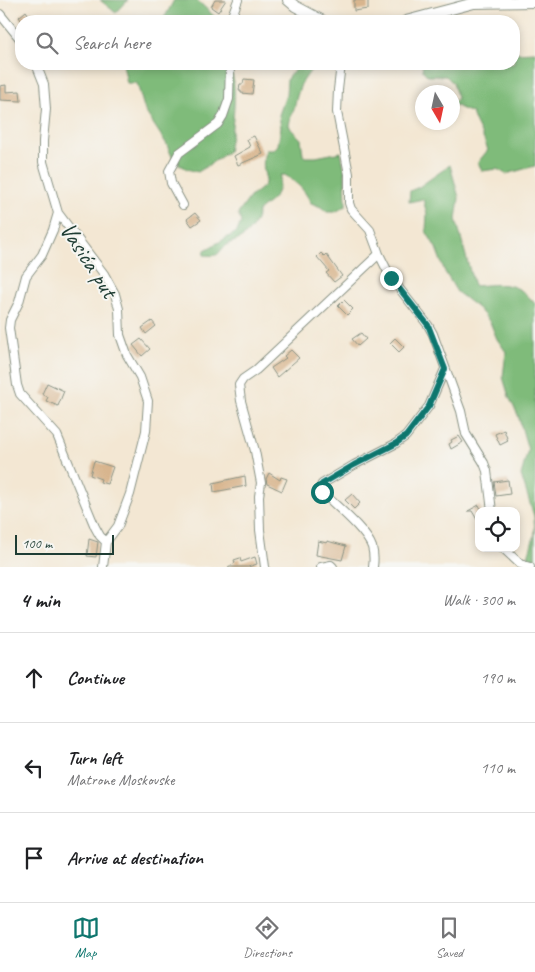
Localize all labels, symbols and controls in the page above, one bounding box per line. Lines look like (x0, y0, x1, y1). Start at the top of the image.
search box (15, 15, 520, 70)
icon: search (33, 29, 61, 57)
text: Search here (73, 31, 150, 55)
north arrow (415, 85, 460, 130)
street label: Vasića put (53, 216, 126, 305)
route end (380, 267, 403, 290)
route start (311, 481, 334, 504)
map controls (475, 507, 520, 552)
button: locate (475, 507, 520, 552)
scale bar (15, 532, 114, 555)
text: 100 m (22, 535, 52, 552)
text: 4 min (20, 587, 60, 613)
text: Walk · 300 m (443, 590, 515, 610)
icon: ahead (20, 664, 48, 692)
text: Continue (67, 666, 124, 690)
text: 190 m (481, 668, 515, 688)
text: Turn left (67, 746, 122, 770)
icon: left (20, 754, 48, 782)
text: 110 m (481, 758, 515, 778)
text: Matrone Moskovske (67, 770, 174, 790)
icon: arrive (20, 844, 48, 872)
text: Arrive at destination (67, 846, 203, 870)
tab: Map (72, 914, 100, 961)
tab: Directions (243, 914, 292, 961)
tab: Saved (435, 914, 463, 961)

